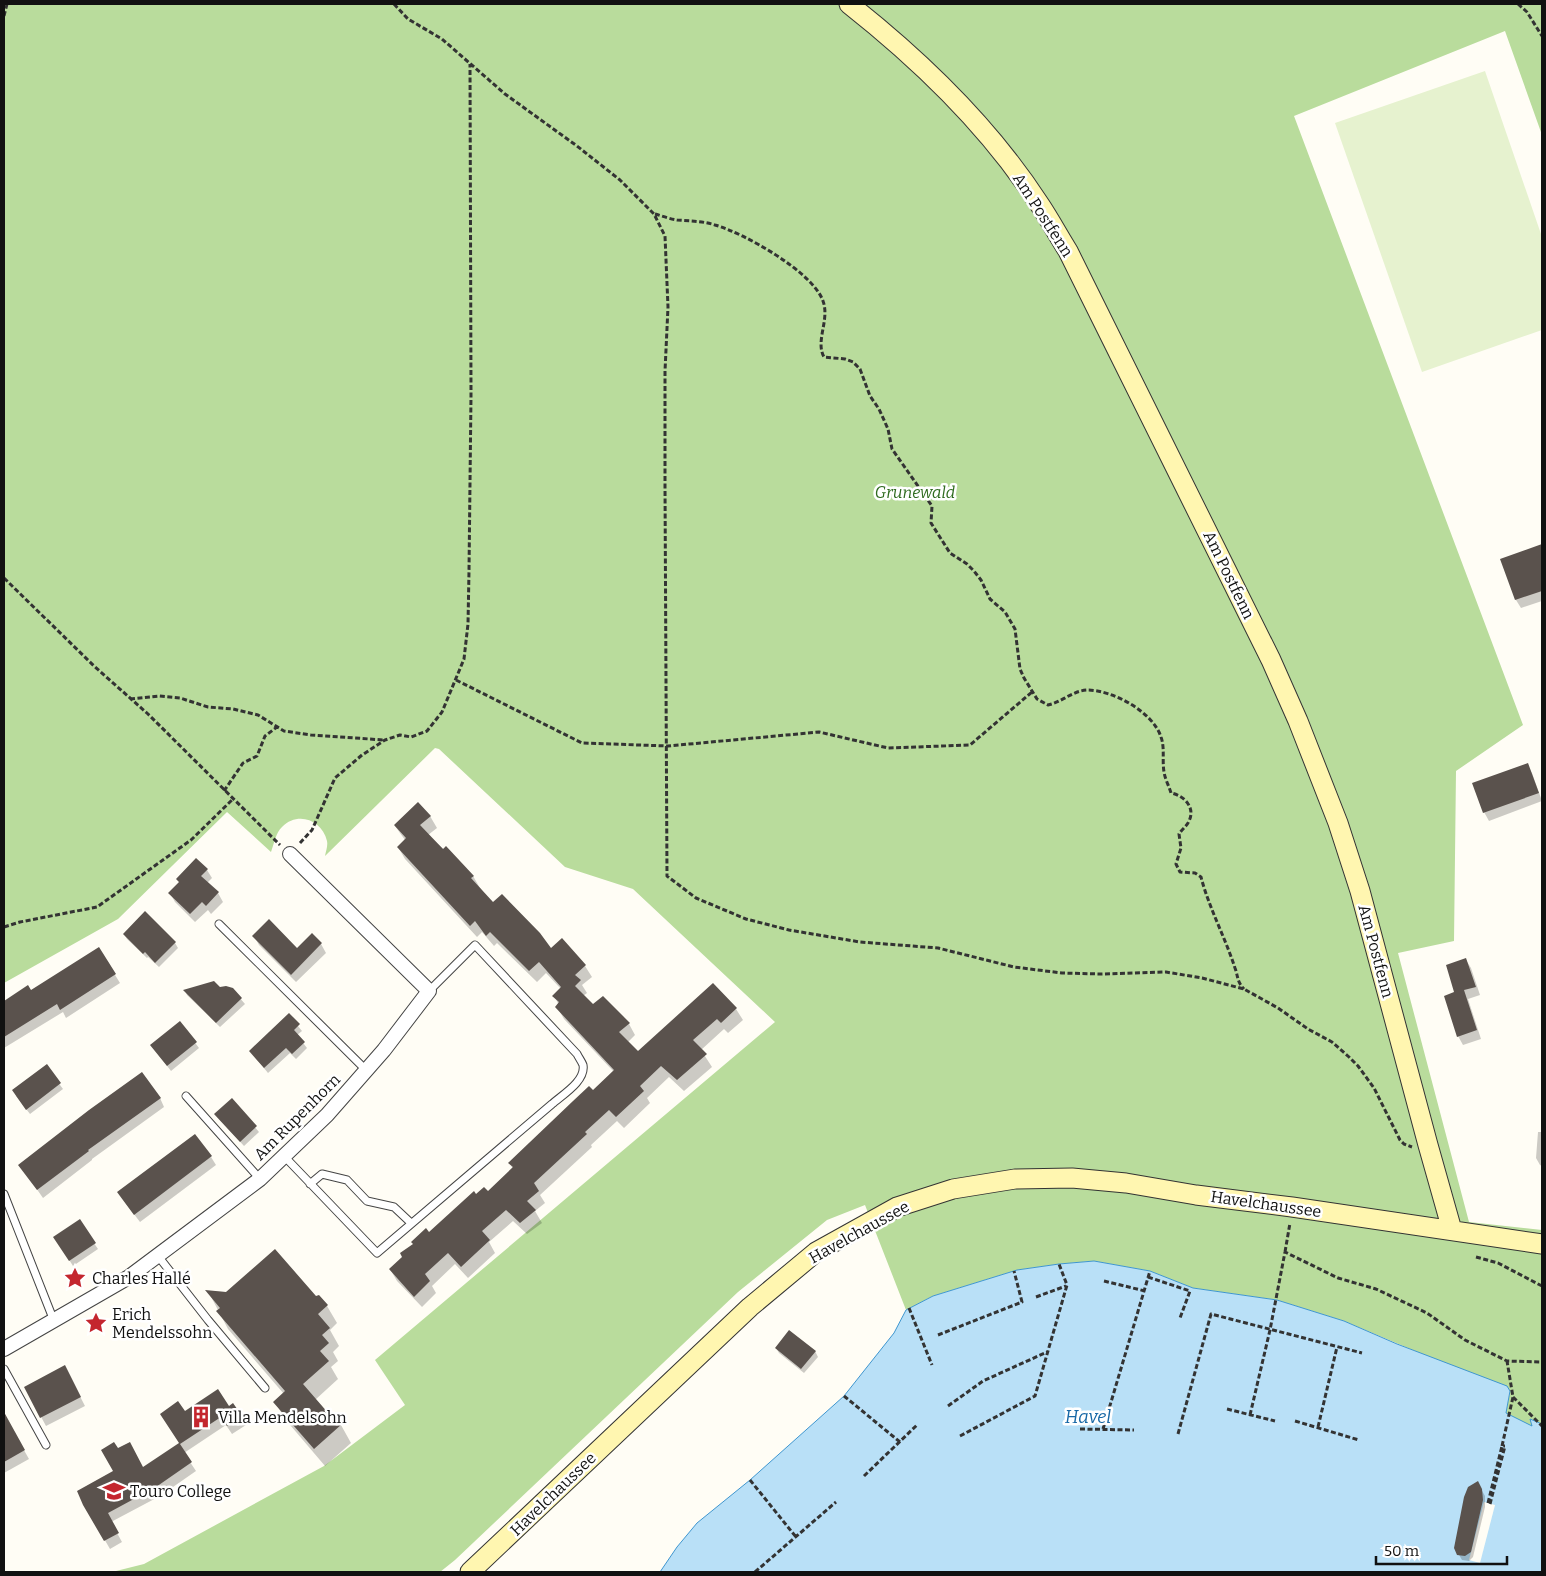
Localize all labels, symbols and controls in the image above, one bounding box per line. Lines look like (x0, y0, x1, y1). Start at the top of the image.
street label: Am Postfenn (1009, 170, 1077, 260)
park label: Grunewald (875, 483, 955, 502)
street label: Am Postfenn (1199, 528, 1259, 622)
street label: Am Postfenn (1354, 902, 1398, 1000)
street label: Am Rupenhorn (250, 1070, 344, 1164)
street label: Havelchaussee (1209, 1187, 1323, 1221)
street label: Havelchaussee (806, 1197, 912, 1267)
place icon: Charles Hallé (62, 1265, 88, 1291)
place label: Charles Hallé (92, 1269, 191, 1288)
place label: Erich Mendelssohn (112, 1305, 212, 1342)
place icon: Erich Mendelssohn (83, 1310, 109, 1336)
building icon: Villa Mendelsohn (188, 1404, 214, 1430)
water label: Havel (1065, 1406, 1111, 1428)
place label: Villa Mendelsohn (218, 1408, 347, 1427)
street label: Havelchaussee (506, 1448, 600, 1540)
school or university icon: Touro College (101, 1478, 127, 1504)
place label: Touro College (130, 1482, 231, 1501)
scale bar (1376, 1534, 1507, 1566)
text: 50 m (1384, 1542, 1420, 1560)

